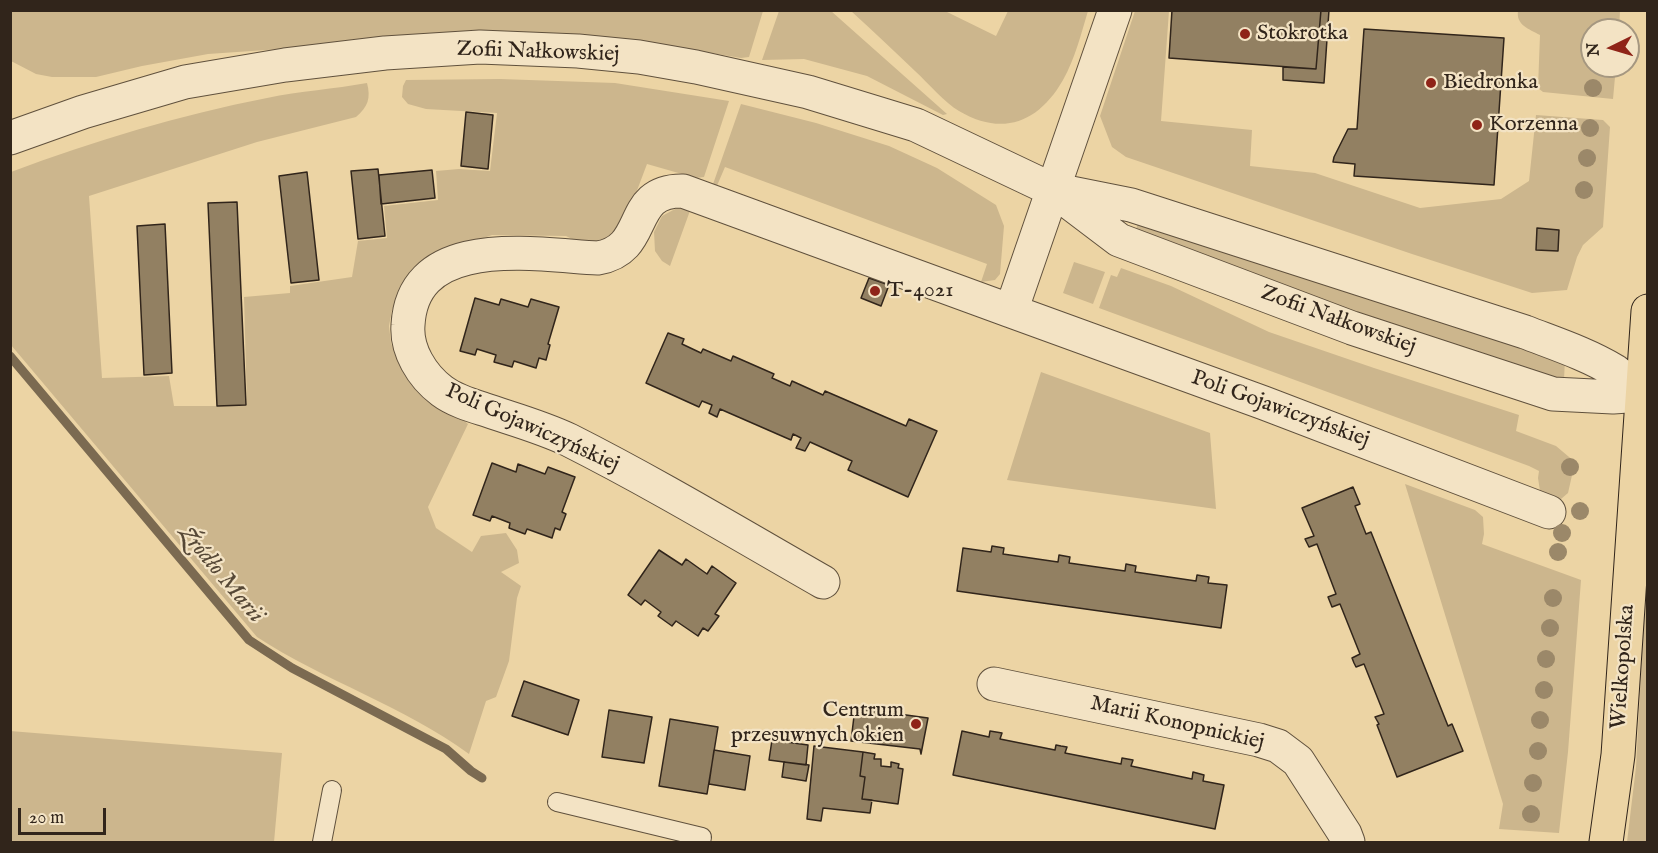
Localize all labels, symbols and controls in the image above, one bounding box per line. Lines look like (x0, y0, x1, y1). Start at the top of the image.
north arrow (1580, 18, 1640, 78)
place label: Stokrotka (1257, 21, 1348, 47)
marker: Stokrotka (1238, 27, 1252, 41)
street label: Zofii Nałkowskiej (456, 37, 620, 69)
text: N (1583, 42, 1605, 57)
place label: Biedronka (1443, 70, 1538, 96)
marker: Biedronka (1424, 76, 1438, 90)
place label: Korzenna (1489, 112, 1578, 138)
marker: Korzenna (1470, 118, 1484, 132)
place label: T-4021 (887, 278, 953, 304)
street label: Zofii Nałkowskiej (1257, 281, 1419, 361)
marker: T-4021 (868, 284, 882, 298)
street label: Poli Gojawiczyńskiej (1187, 366, 1373, 454)
street label: Poli Gojawiczyńskiej (441, 379, 623, 479)
water label: Źródło Marii (171, 520, 269, 630)
street label: Wielkopolska (1606, 604, 1642, 730)
street label: Marii Konopnickiej (1087, 691, 1267, 757)
place label: Centrum przesuwnych okien (731, 698, 904, 750)
marker: Centrum przesuwnych okien (909, 717, 923, 731)
scale bar (21, 796, 110, 834)
text: 20 m (29, 807, 64, 830)

